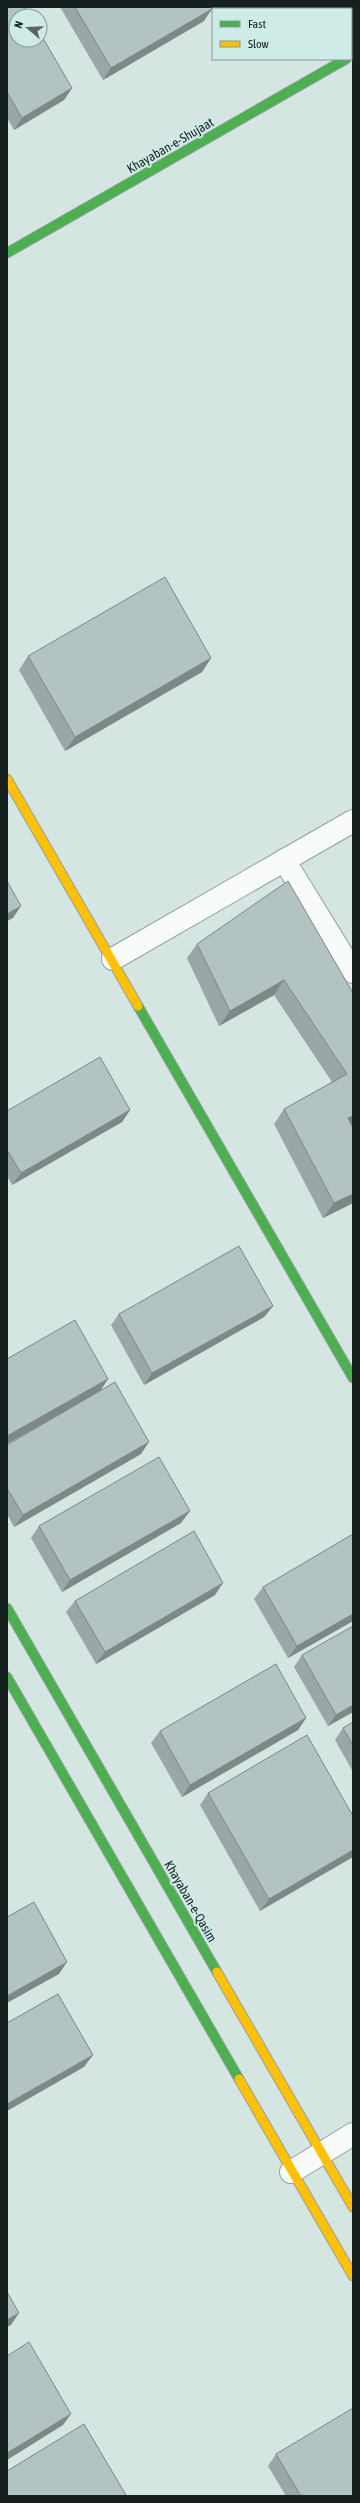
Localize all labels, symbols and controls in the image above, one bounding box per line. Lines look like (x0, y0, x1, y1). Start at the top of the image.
north arrow (8, 8, 48, 48)
legend (212, 8, 352, 60)
text: Fast (248, 17, 266, 31)
text: N (12, 20, 25, 30)
text: Slow (248, 37, 269, 51)
street label: Khayaban-e-Shujaat (124, 114, 217, 176)
street label: Khayaban-e-Qasim (161, 1858, 220, 1945)

